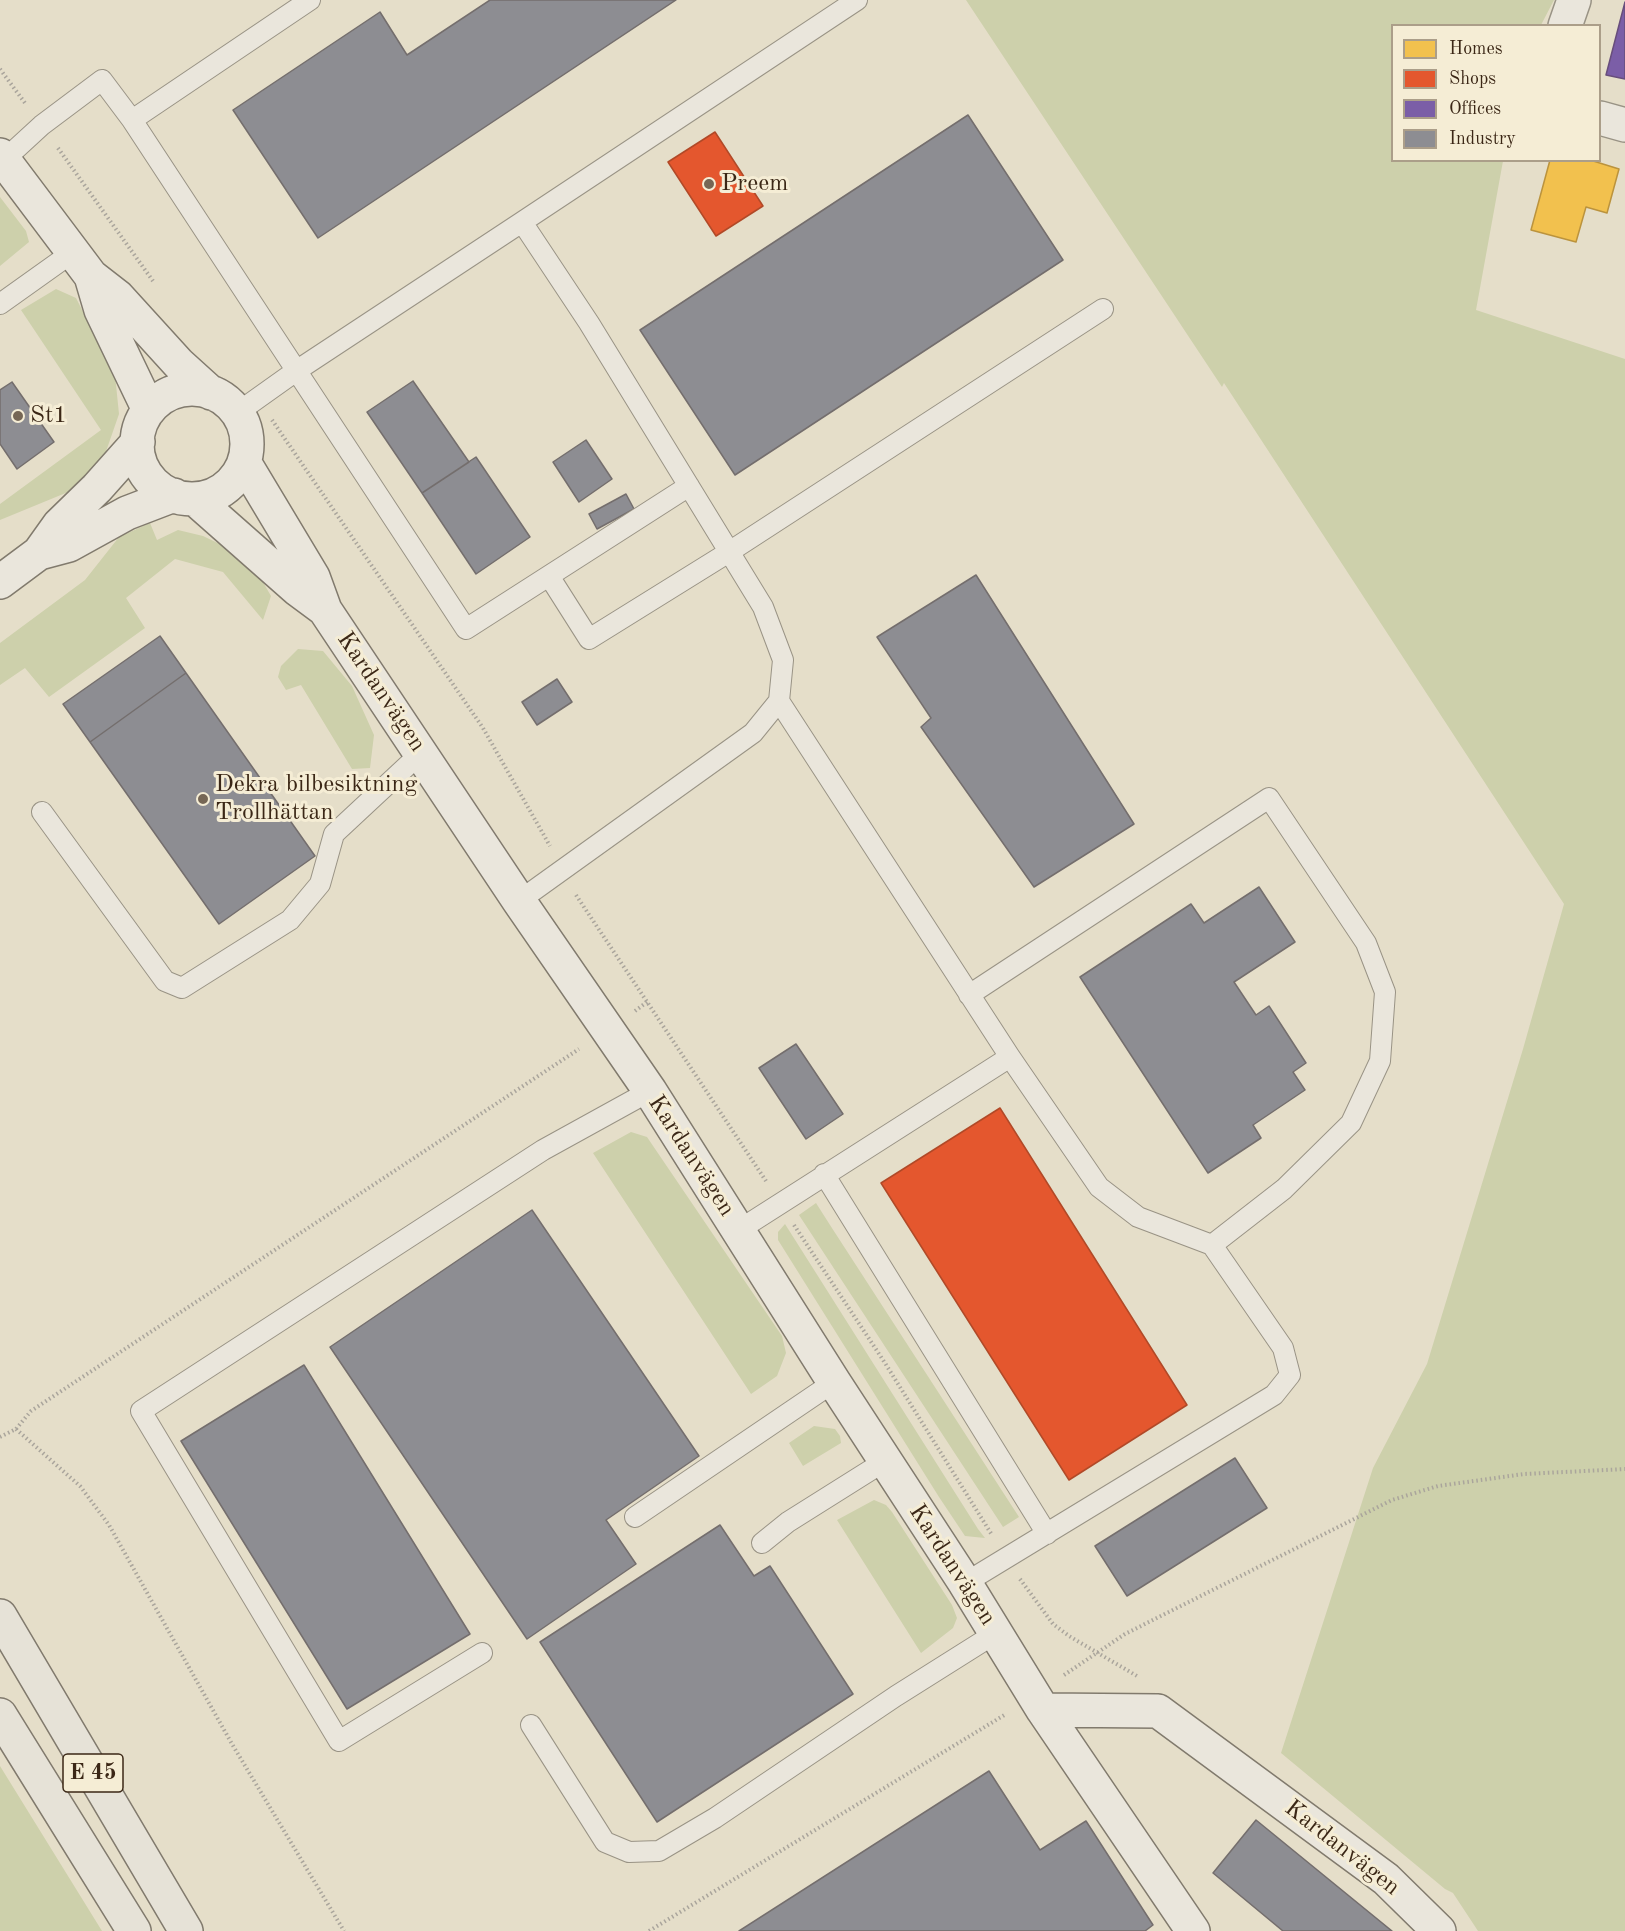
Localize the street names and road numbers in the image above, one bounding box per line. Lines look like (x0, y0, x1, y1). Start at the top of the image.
street label: Kardanvägen (330, 626, 432, 758)
street label: Kardanvägen (641, 1090, 741, 1222)
street label: Kardanvägen (902, 1499, 1002, 1631)
road number: E 45 (63, 1754, 123, 1792)
street label: Kardanvägen (1278, 1794, 1406, 1902)

